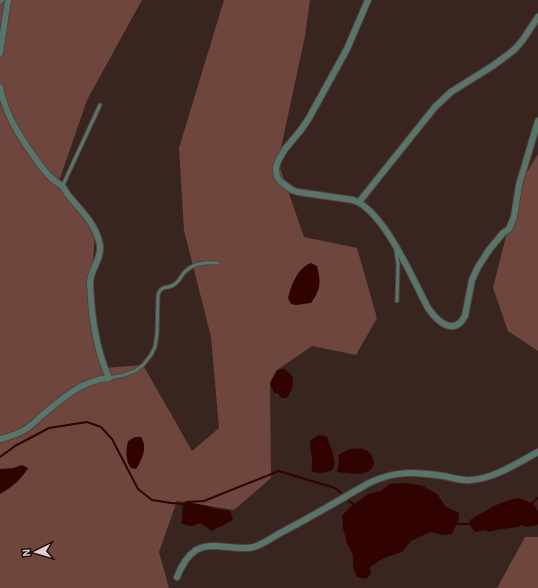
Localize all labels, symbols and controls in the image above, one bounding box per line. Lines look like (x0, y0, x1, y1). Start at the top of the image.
north arrow (16, 532, 56, 572)
text: N (21, 549, 32, 557)

